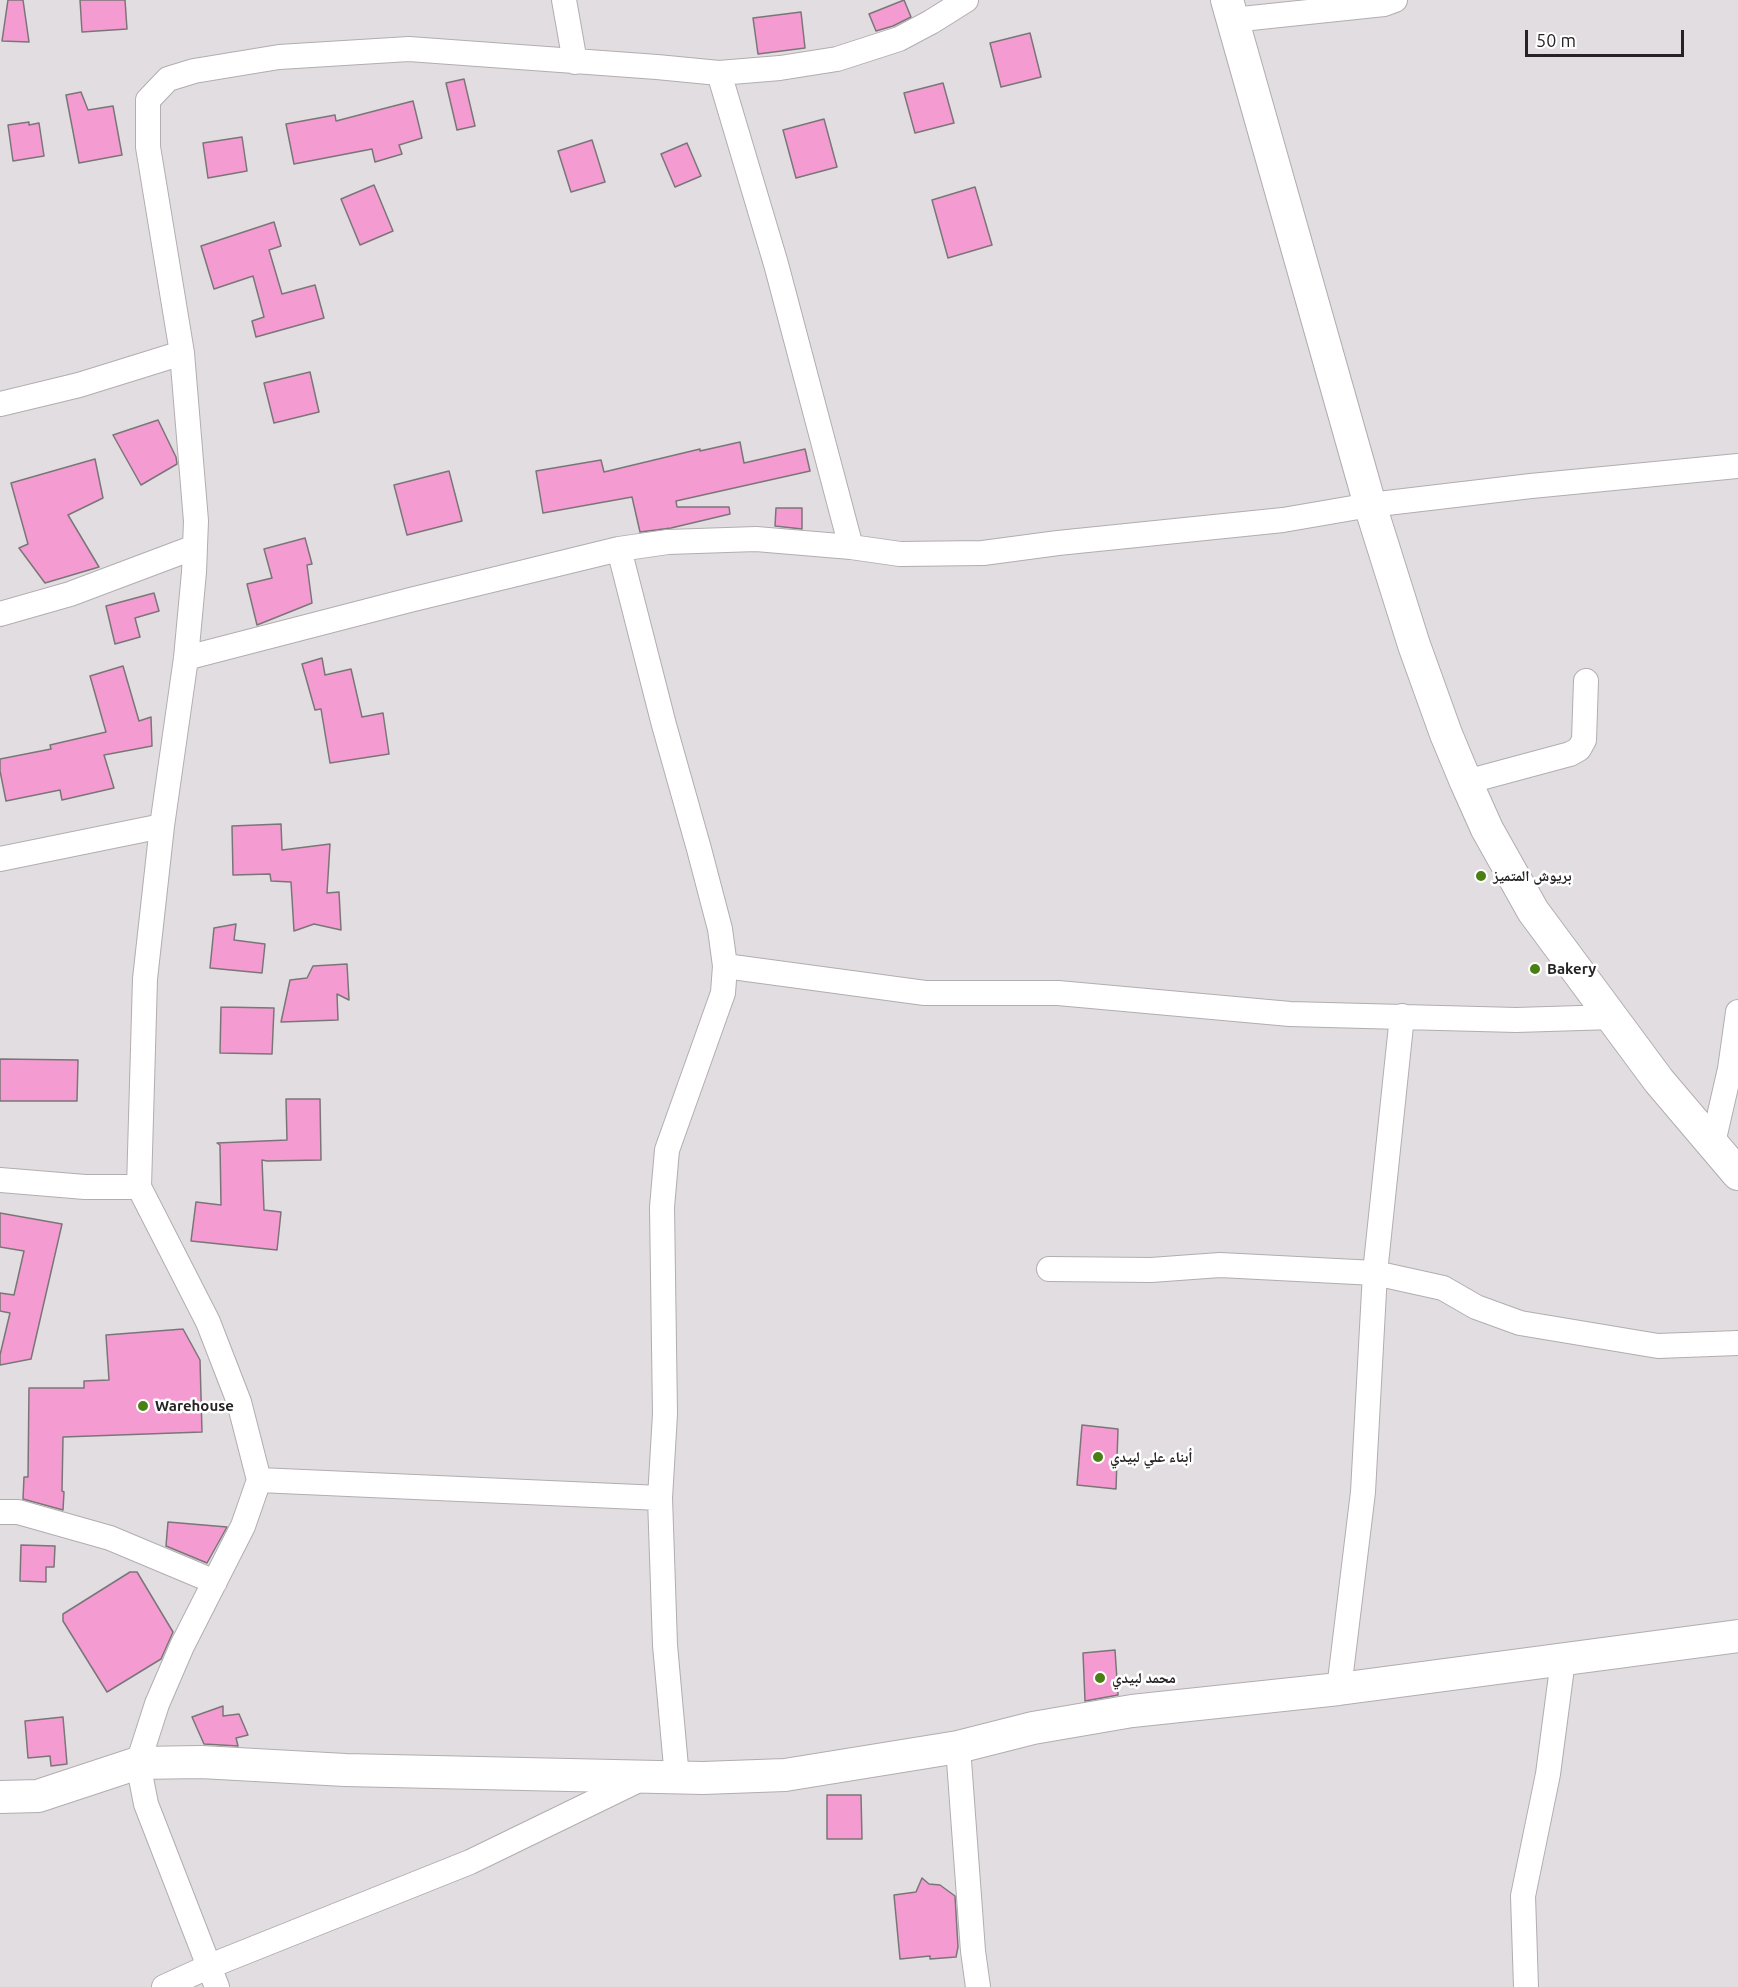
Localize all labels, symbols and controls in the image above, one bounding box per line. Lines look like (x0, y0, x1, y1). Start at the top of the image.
scale bar (1528, 18, 1687, 56)
text: 50 m (1536, 30, 1576, 50)
place label: بريوش المتميز (1493, 867, 1572, 885)
marker: بريوش المتميز (1474, 869, 1488, 883)
place label: Bakery (1547, 960, 1596, 978)
marker: Bakery (1528, 962, 1542, 976)
place label: Warehouse (155, 1397, 234, 1415)
marker: Warehouse (136, 1399, 150, 1413)
place label: أبناء علي لبيدي (1110, 1448, 1193, 1466)
marker: أبناء علي لبيدي (1091, 1450, 1105, 1464)
place label: محمد لبيدي (1112, 1669, 1176, 1687)
marker: محمد لبيدي (1093, 1671, 1107, 1685)

